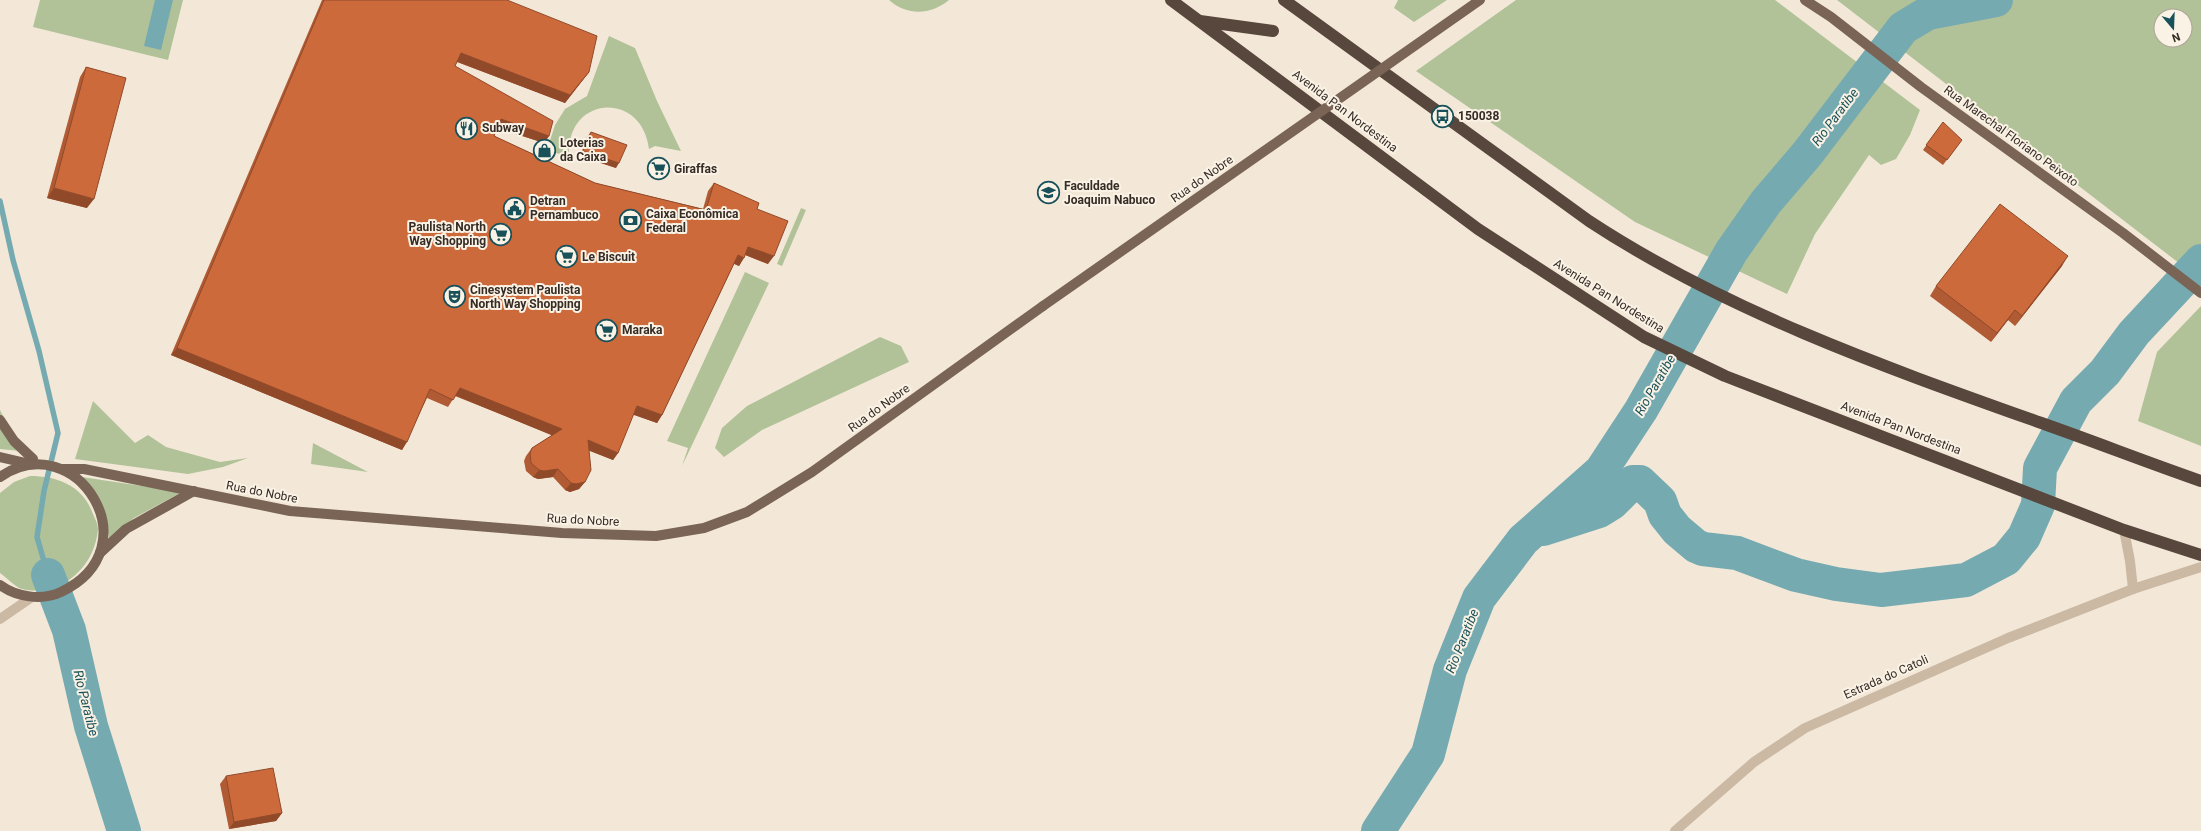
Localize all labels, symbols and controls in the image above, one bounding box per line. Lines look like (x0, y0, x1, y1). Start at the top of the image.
north arrow (2153, 8, 2193, 48)
text: N (2170, 30, 2182, 44)
street label: Avenida Pan Nordestina (1290, 67, 1400, 155)
street label: Rua Marechal Floriano Peixoto (1941, 83, 2081, 190)
water label: Rio Paratibe (1809, 85, 1862, 149)
bus stop icon: 150038 (1429, 103, 1455, 129)
place label: 150038 (1458, 109, 1499, 123)
restaurant icon: Subway (453, 115, 479, 141)
place label: Subway (482, 121, 525, 135)
place label: Loterias da Caixa (560, 136, 607, 164)
shop icon: Loterias da Caixa (532, 137, 558, 163)
street label: Rua do Nobre (1168, 152, 1236, 206)
supermarket icon: Giraffas (645, 156, 671, 182)
place label: Giraffas (674, 162, 717, 176)
place label: Faculdade Joaquim Nabuco (1064, 179, 1156, 207)
school or university icon: Faculdade Joaquim Nabuco (1035, 180, 1061, 206)
place label: Detran Pernambuco (530, 194, 599, 222)
public building icon: Detran Pernambuco (501, 195, 527, 221)
place label: Caixa Econômica Federal (646, 207, 739, 235)
bank icon: Caixa Econômica Federal (617, 208, 643, 234)
place label: Paulista North Way Shopping (408, 220, 486, 248)
supermarket icon: Paulista North Way Shopping (488, 221, 514, 247)
supermarket icon: Le Biscuit (554, 244, 580, 270)
place label: Le Biscuit (582, 250, 635, 264)
street label: Avenida Pan Nordestina (1551, 256, 1667, 336)
place label: Cinesystem Paulista North Way Shopping (470, 283, 581, 311)
theatre icon: Cinesystem Paulista North Way Shopping (442, 284, 468, 310)
supermarket icon: Maraka (594, 317, 620, 343)
place label: Maraka (622, 323, 663, 337)
water label: Rio Paratibe (1632, 352, 1679, 418)
street label: Rua do Nobre (846, 381, 912, 435)
street label: Avenida Pan Nordestina (1839, 399, 1963, 457)
street label: Rua do Nobre (225, 478, 299, 506)
street label: Rua do Nobre (546, 511, 620, 529)
water label: Rio Paratibe (1442, 606, 1482, 675)
street label: Estrada do Catoli (1842, 652, 1930, 702)
water label: Rio Paratibe (71, 668, 102, 738)

